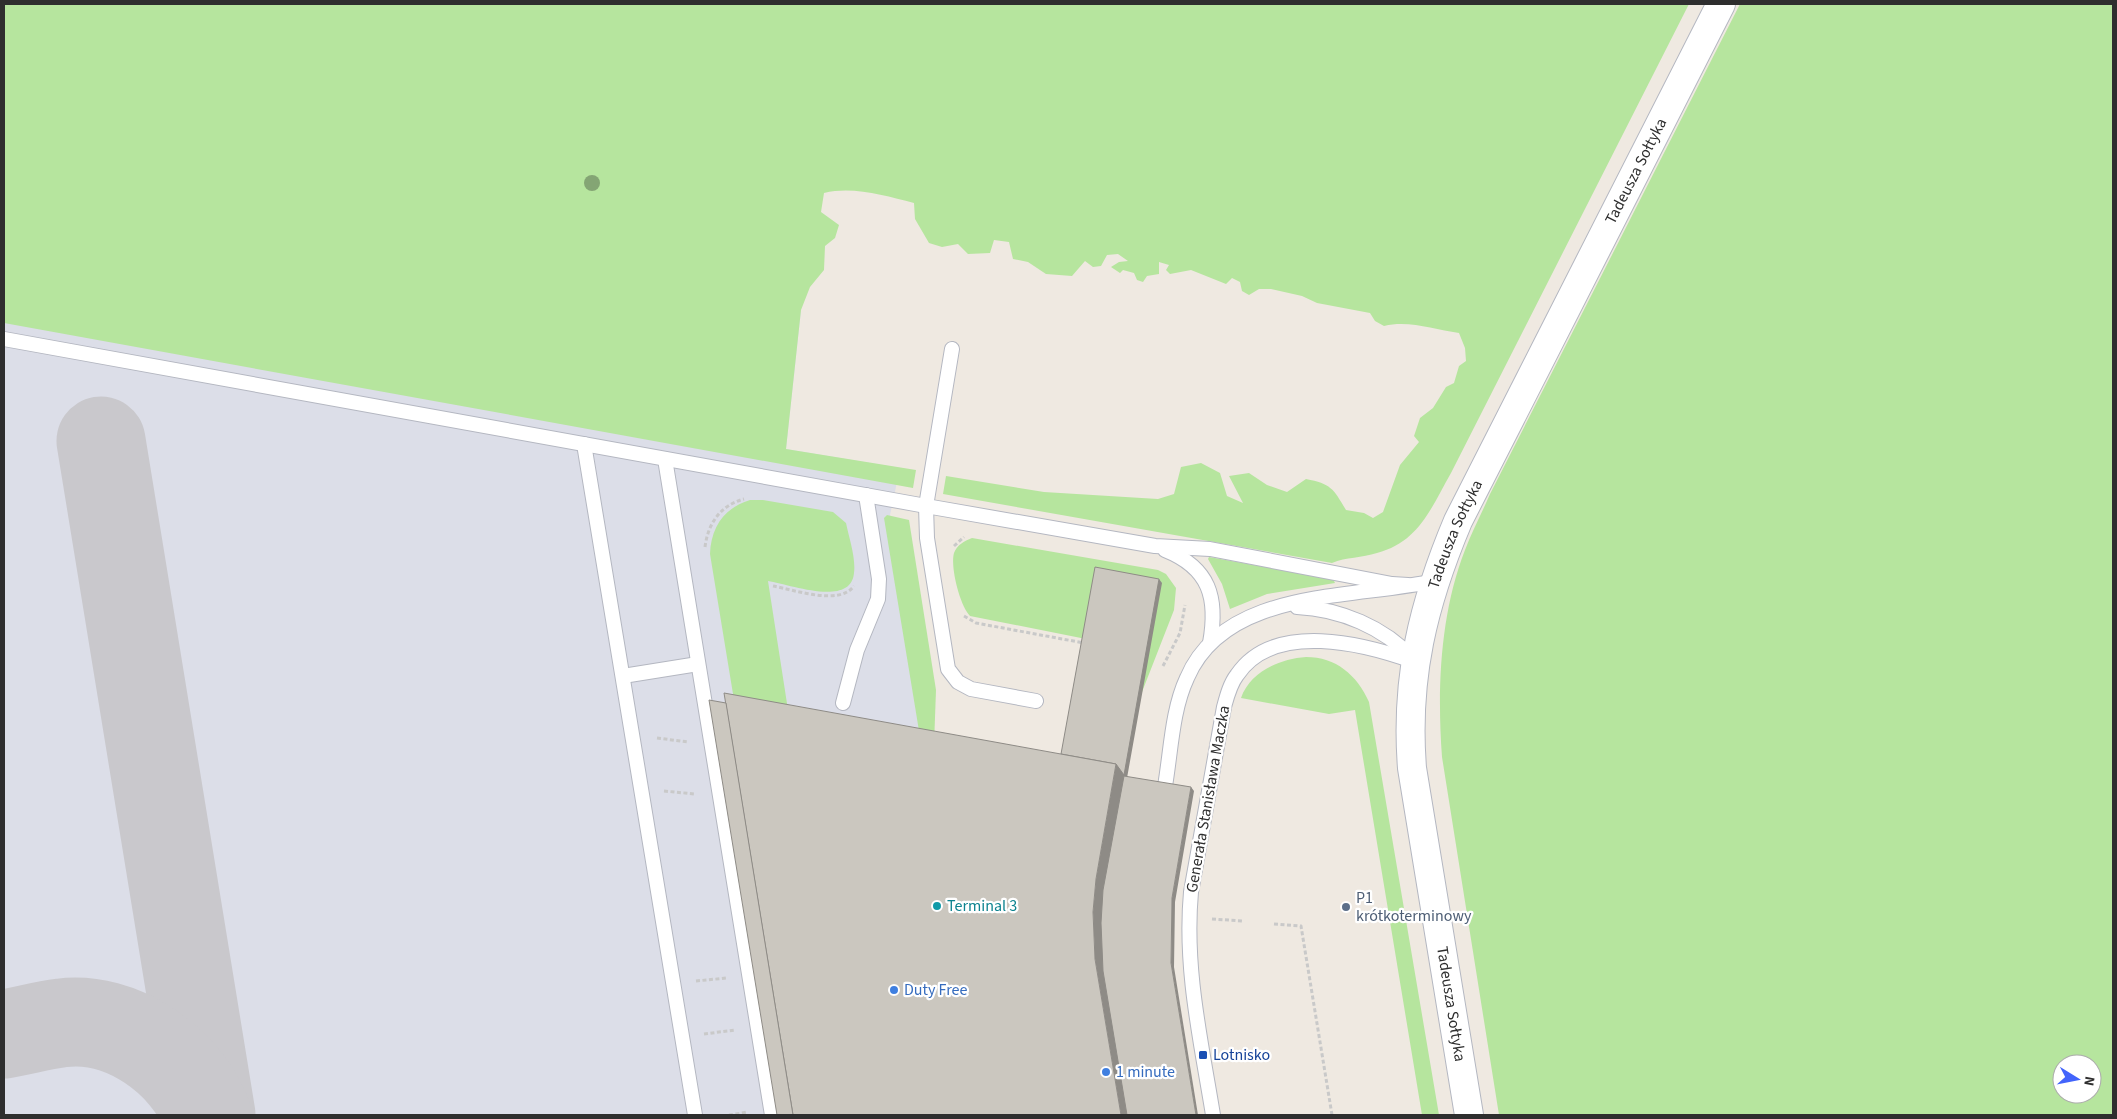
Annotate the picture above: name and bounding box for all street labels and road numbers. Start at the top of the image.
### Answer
street label: Tadeusza Sołtyka [1600,114,1672,228]
street label: Tadeusza Sołtyka [1423,476,1488,592]
street label: Generała Stanisława Maczka [1181,704,1235,894]
street label: Tadeusza Sołtyka [1431,945,1471,1063]

